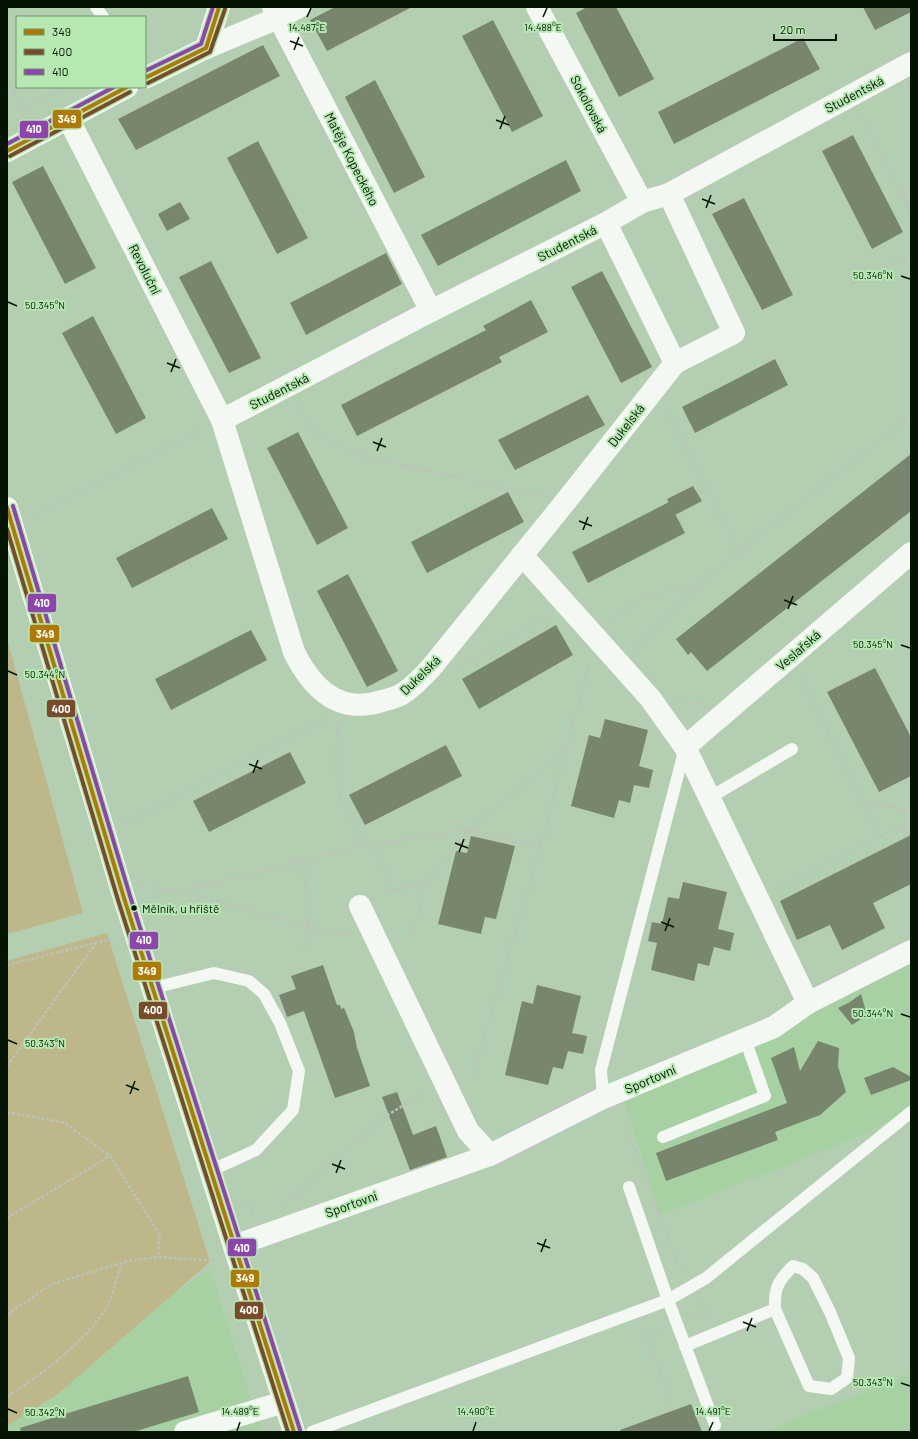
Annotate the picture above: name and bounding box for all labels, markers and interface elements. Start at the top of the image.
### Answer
legend [16,16,146,88]
scale bar [774,16,836,42]
text: 14.487°E [288,21,326,33]
text: 14.488°E [524,21,562,33]
text: 20 m [780,22,806,36]
text: 349 [52,24,71,38]
text: 400 [52,44,72,58]
text: 410 [52,64,69,78]
street label: Sokolovská [567,72,611,136]
street label: Studentská [822,72,886,116]
line badge: 349 [52,109,82,129]
street label: Matěje Kopeckého [322,110,382,208]
text: 349 [58,112,76,125]
line badge: 410 [19,120,49,139]
text: 410 [26,122,42,135]
street label: Studentská [535,221,599,265]
street label: Revoluční [126,241,165,297]
text: 50.346°N [853,269,893,281]
text: 50.345°N [25,299,65,311]
street label: Studentská [247,369,311,413]
street label: Dukelská [604,400,648,450]
line badge: 410 [27,593,57,613]
text: 410 [34,596,50,609]
line badge: 349 [29,624,60,643]
street label: Veslařská [772,626,824,674]
text: 349 [36,627,54,640]
text: 50.345°N [853,638,893,650]
street label: Dukelská [396,652,444,698]
text: 50.344°N [25,668,65,680]
line badge: 400 [46,699,76,718]
text: 400 [51,702,71,715]
place label: Mělník, u hřiště [142,901,219,915]
marker: Mělník, u hřiště [129,903,139,913]
line badge: 410 [129,931,159,950]
text: 410 [136,933,152,946]
line badge: 349 [132,961,162,981]
text: 349 [138,964,156,977]
line badge: 400 [138,1001,168,1020]
text: 400 [143,1003,163,1016]
text: 50.344°N [853,1007,893,1019]
text: 50.343°N [25,1037,65,1049]
street label: Sportovní [622,1061,678,1097]
street label: Sportovní [323,1187,379,1221]
line badge: 410 [227,1238,257,1257]
text: 410 [234,1241,250,1254]
line badge: 349 [230,1269,260,1288]
text: 349 [236,1271,254,1284]
line badge: 400 [234,1301,264,1320]
text: 400 [239,1303,259,1316]
text: 50.343°N [853,1376,893,1388]
text: 14.489°E [221,1405,259,1417]
text: 14.490°E [457,1405,495,1417]
text: 14.491°E [695,1405,731,1417]
text: 50.342°N [25,1406,65,1418]

